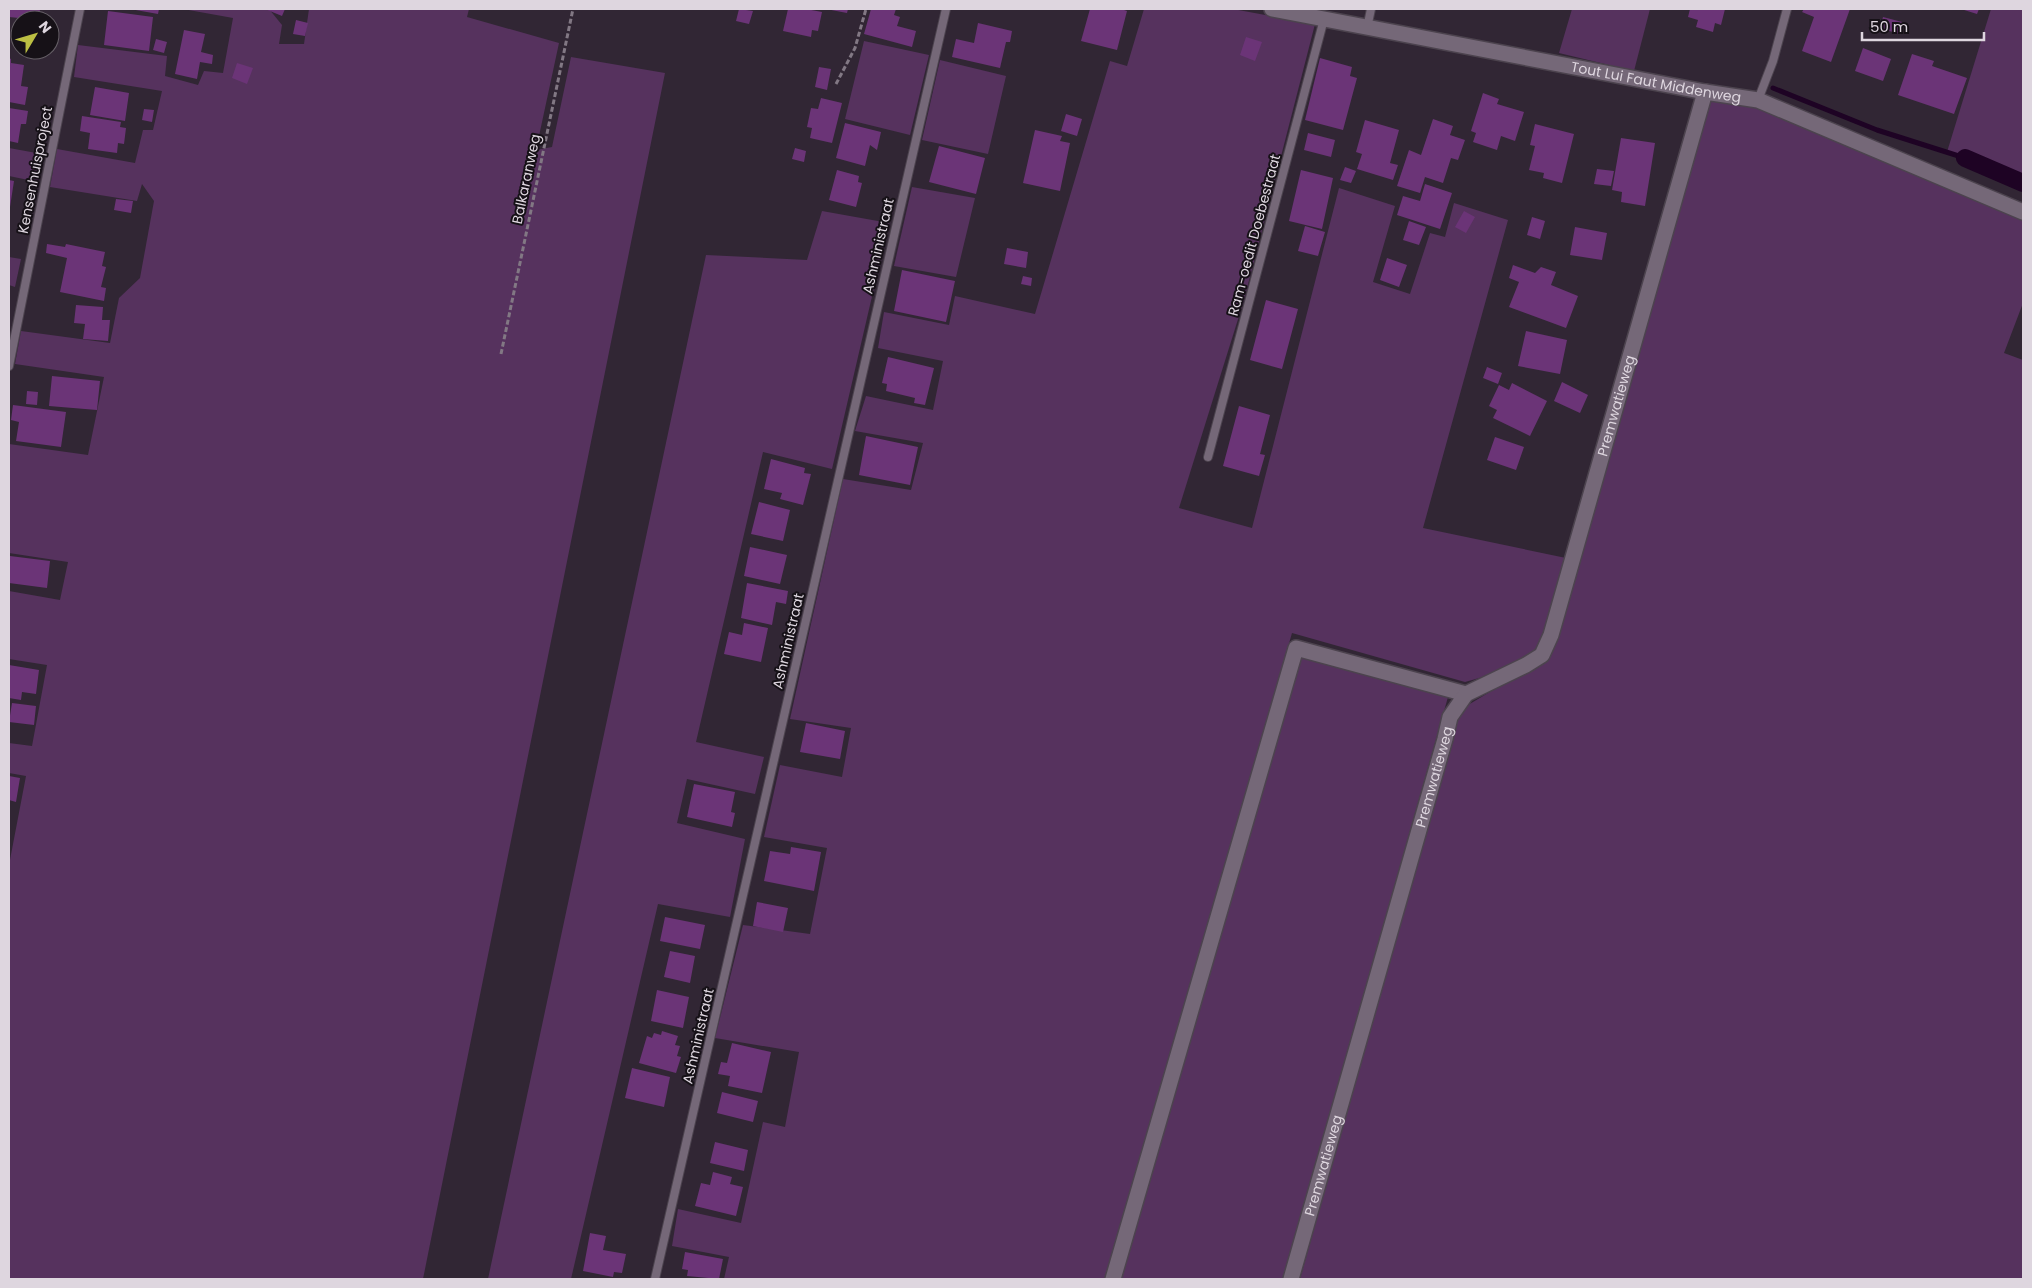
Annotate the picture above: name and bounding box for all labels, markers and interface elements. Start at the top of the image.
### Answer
north arrow [10,10,60,60]
scale bar [1862,10,1984,42]
text: 50 m [1870,16,1908,37]
text: N [34,17,56,37]
street label: Tout Lui Faut Middenweg [1569,57,1743,107]
street label: Kensenhuisproject [13,105,57,235]
street label: Balkaranweg [507,132,545,226]
street label: Ram-oedit Doebestraat [1223,152,1285,318]
street label: Ashministraat [857,196,899,296]
street label: Premwatieweg [1592,353,1640,458]
street label: Ashministraat [767,591,809,691]
street label: Premwatieweg [1410,724,1458,830]
street label: Ashministraat [677,986,719,1086]
street label: Premwatieweg [1299,1113,1347,1218]

